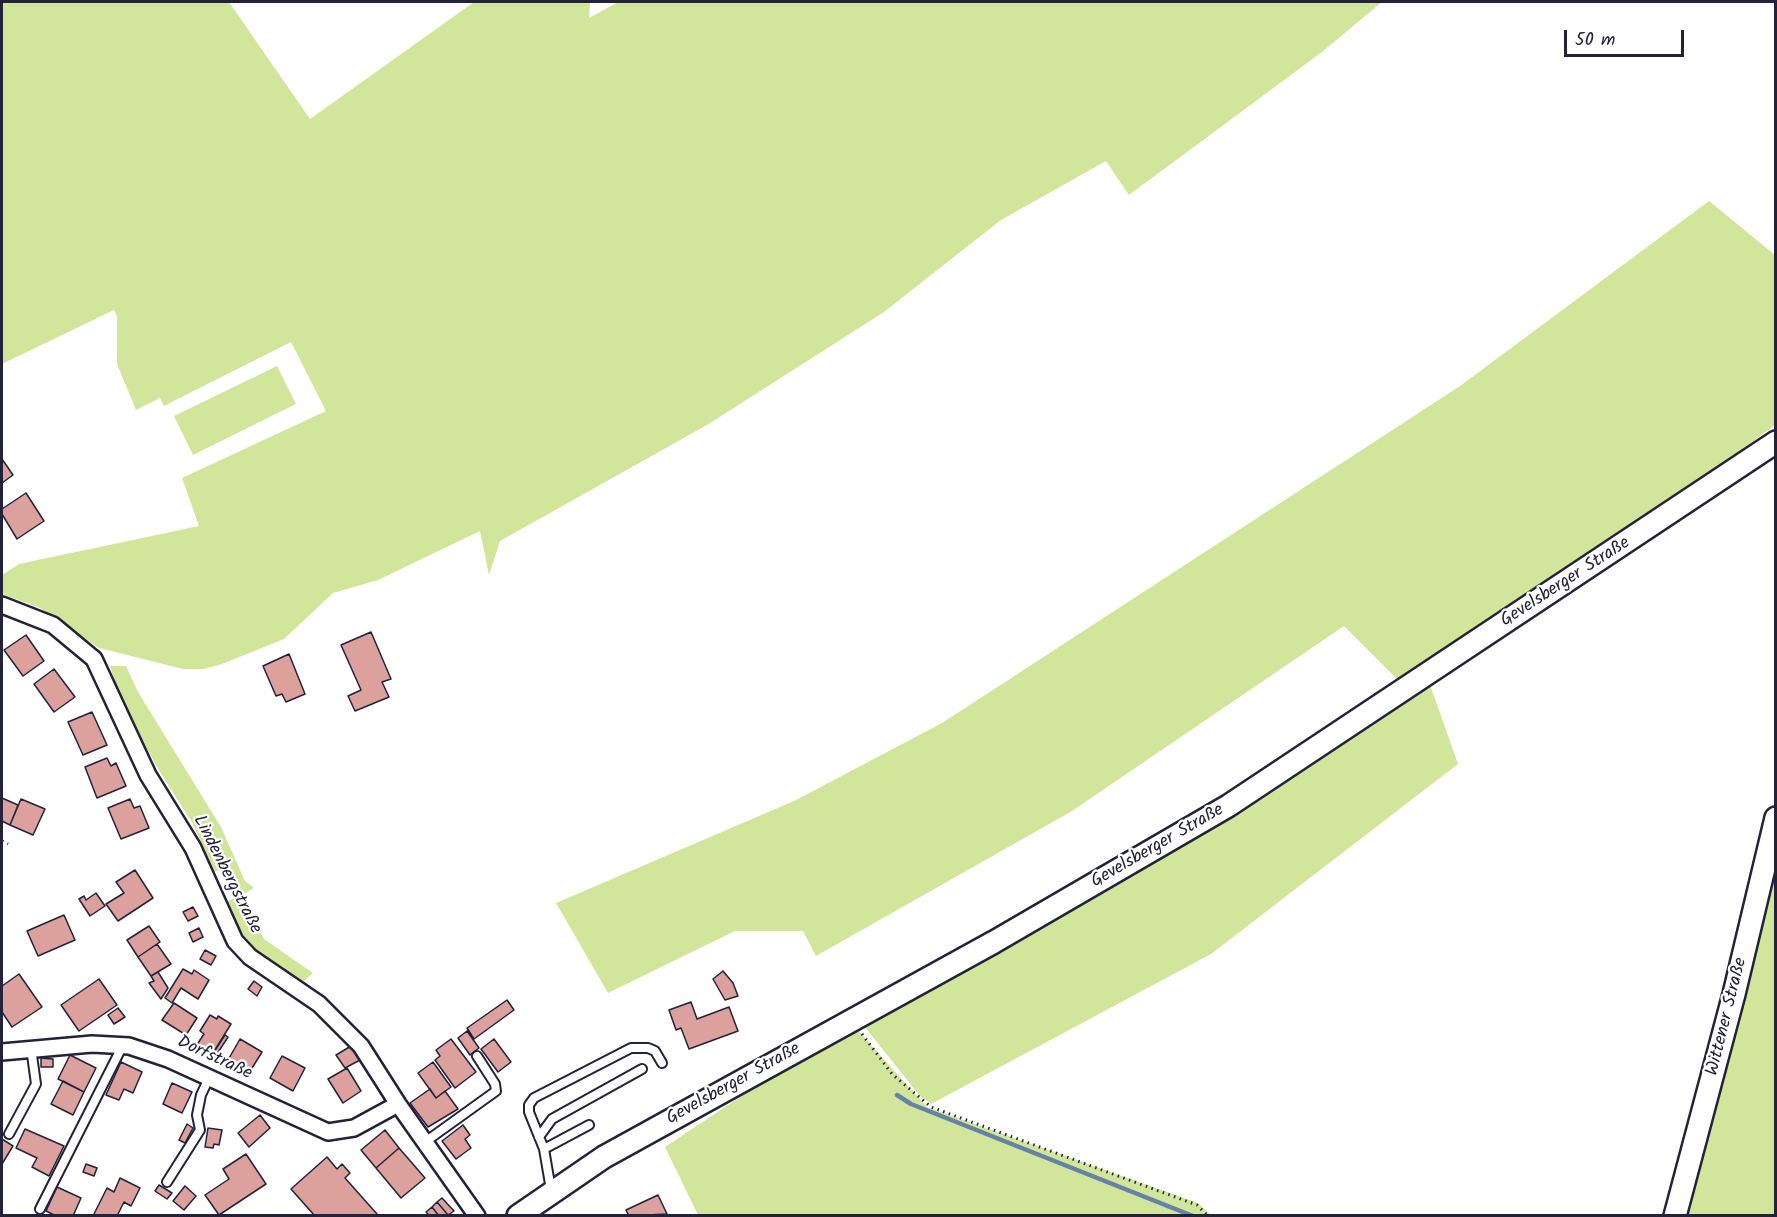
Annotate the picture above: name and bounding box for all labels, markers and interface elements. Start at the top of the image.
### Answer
scale bar [1567,18,1687,56]
text: 50 m [1575,26,1615,55]
street label: Gevelsberger Straße [1497,533,1635,633]
street label: Gevelsberger Straße [1088,800,1228,894]
street label: Lindenbergstraße [187,812,265,938]
street label: Wittener Straße [1703,956,1753,1078]
street label: Dorfstraße [173,1032,255,1086]
street label: Gevelsberger Straße [663,1039,805,1131]

